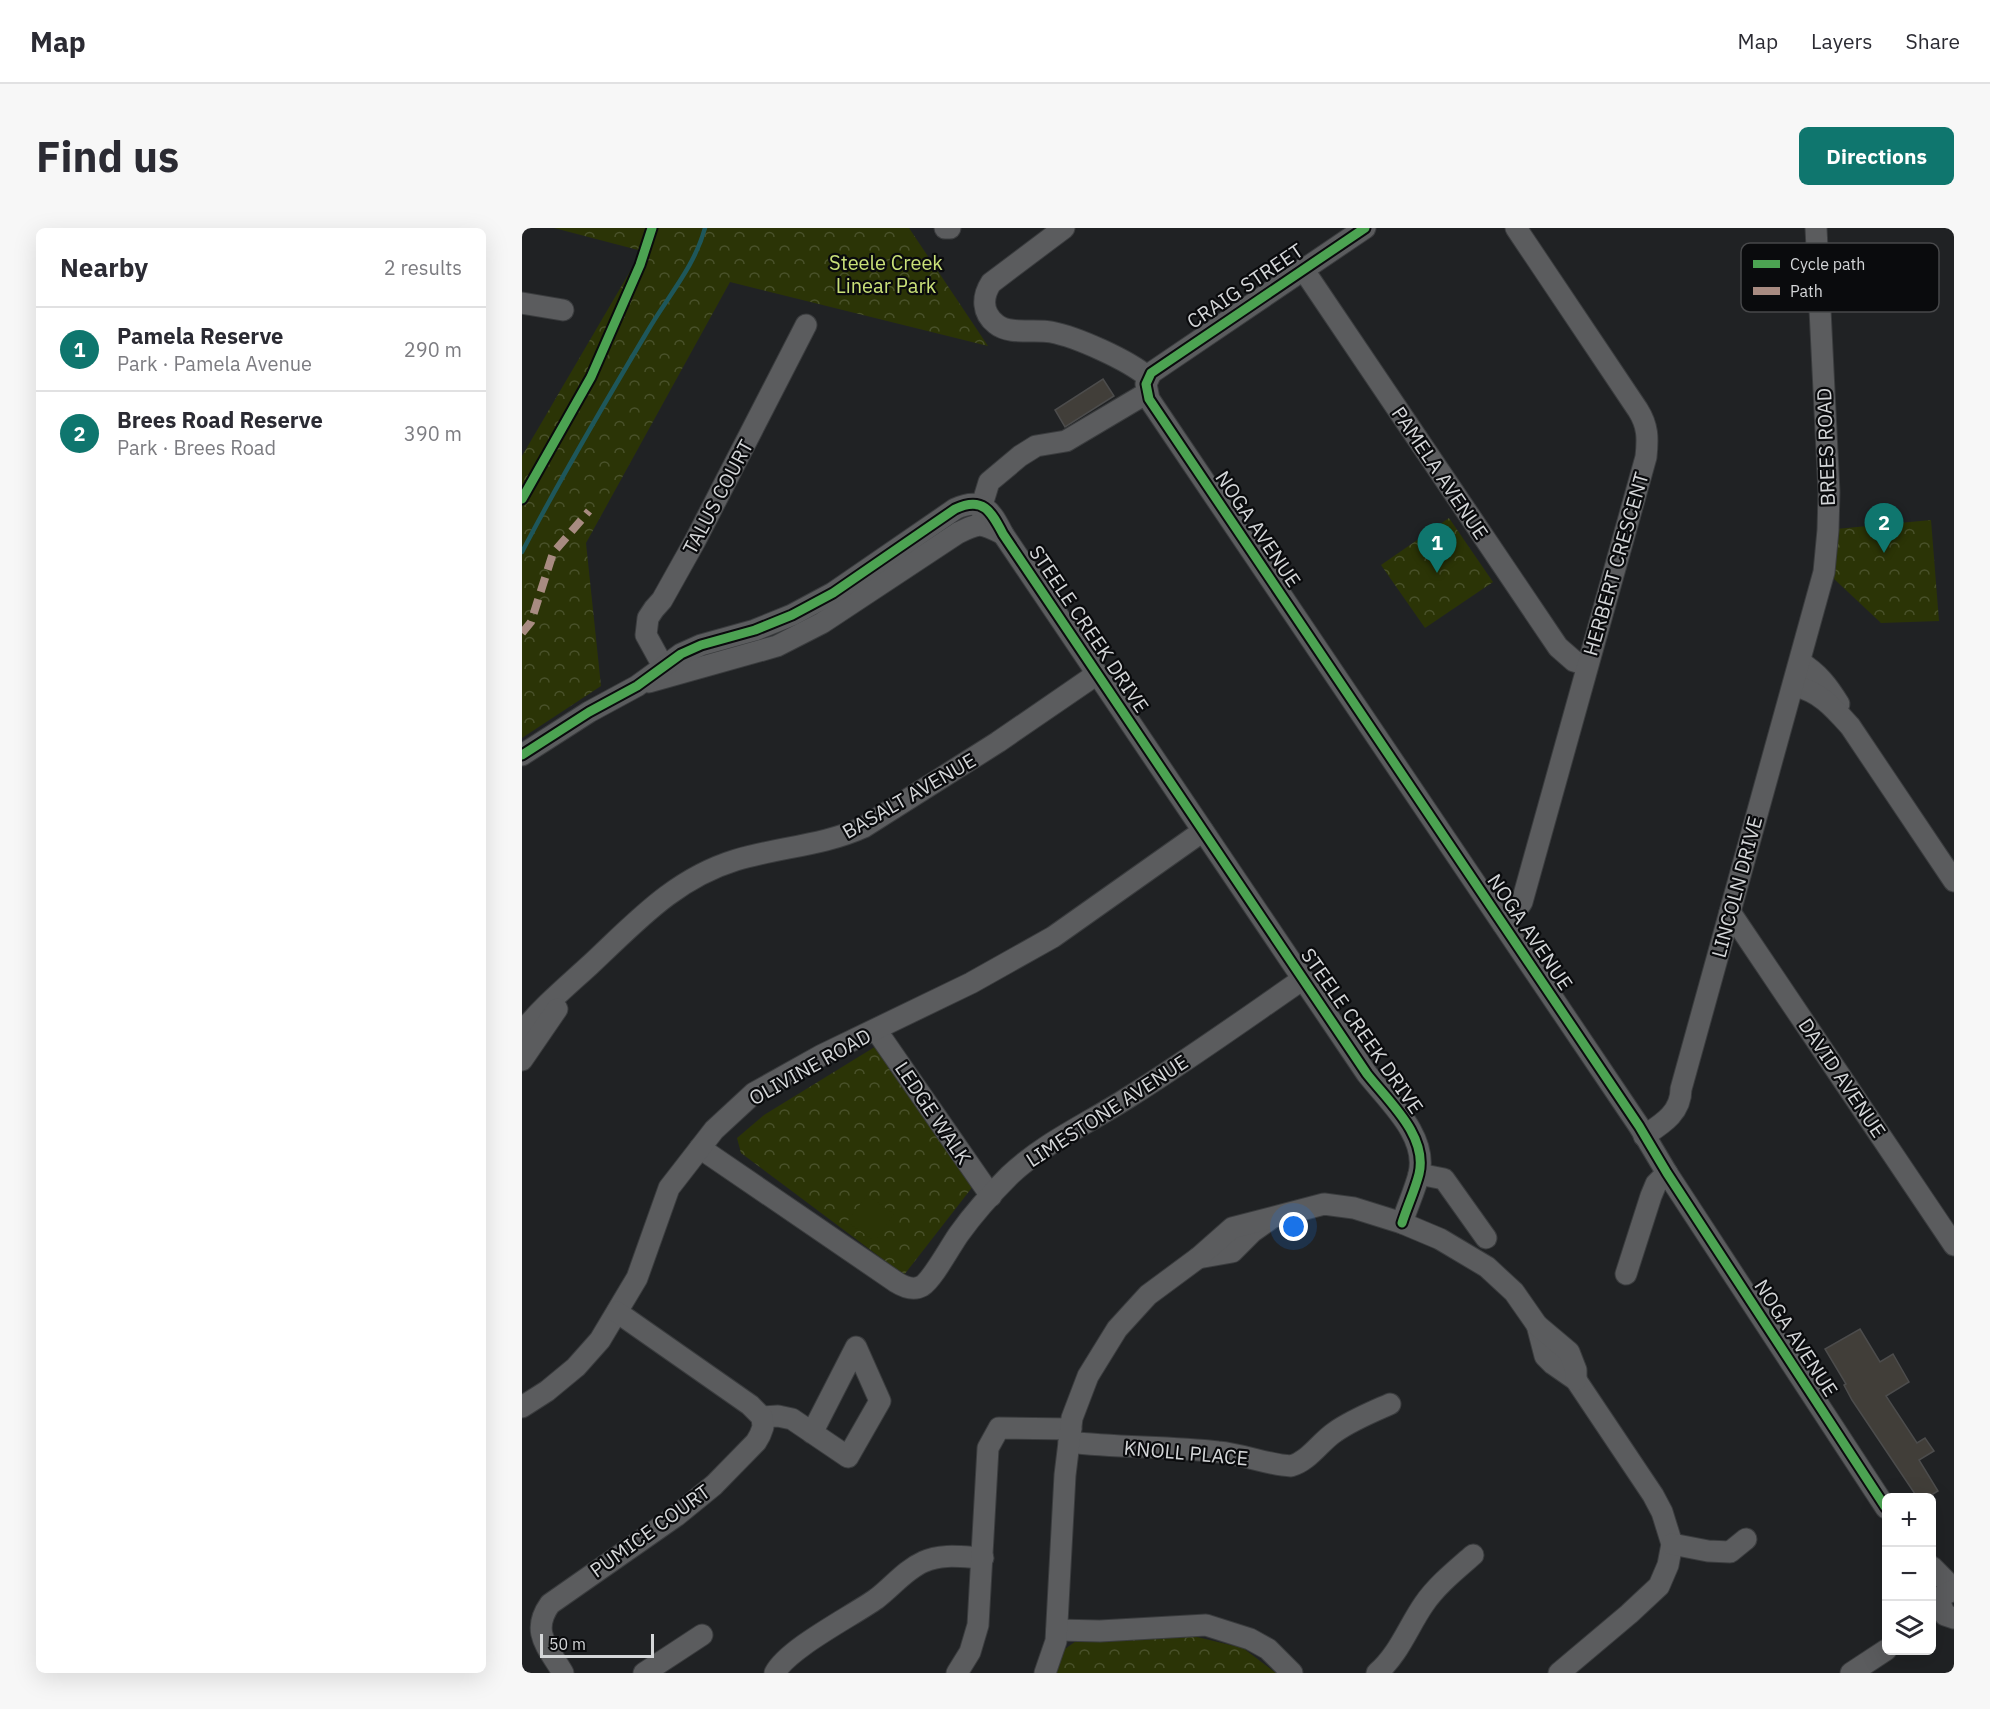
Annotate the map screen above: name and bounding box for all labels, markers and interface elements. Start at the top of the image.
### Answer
text: Map [30,23,86,60]
text: Map [1738,27,1778,55]
text: Layers [1811,27,1873,55]
text: Share [1906,27,1960,55]
button: Directions [1799,127,1954,185]
text: Find us [36,129,179,184]
street label: CRAIG STREET [1181,237,1308,335]
legend [1741,243,1939,312]
park label: Steele Creek Linear Park [829,249,943,299]
text: Nearby [60,250,148,284]
text: 2 results [384,254,462,281]
text: Cycle path [1790,254,1865,274]
text: Path [1790,281,1823,301]
text: Pamela Reserve [117,321,283,350]
text: 1 [74,336,86,363]
text: 290 m [404,336,462,363]
text: Park · Pamela Avenue [117,350,312,377]
street label: BREES ROAD [1810,387,1841,507]
street label: PAMELA AVENUE [1386,401,1495,545]
text: Brees Road Reserve [117,405,323,434]
text: 2 [74,420,86,447]
text: 390 m [404,420,462,447]
text: Park · Brees Road [117,434,276,461]
street label: TALUS COURT [676,435,759,559]
street label: NOGA AVENUE [1209,465,1307,592]
street label: HERBERT CRESCENT [1576,469,1655,659]
pin: 2 [1864,504,1904,553]
pin: 1 [1418,524,1456,573]
street label: STEELE CREEK DRIVE [1023,540,1156,718]
street label: BASALT AVENUE [837,746,980,845]
street label: LINCOLN DRIVE [1705,813,1768,961]
street label: NOGA AVENUE [1481,868,1579,995]
street label: STEELE CREEK DRIVE [1295,942,1430,1119]
street label: DAVID AVENUE [1792,1013,1892,1143]
street label: OLIVINE ROAD [744,1022,876,1111]
street label: LIMESTONE AVENUE [1020,1048,1193,1173]
street label: LEDGE WALK [889,1056,978,1170]
your location [1279,1212,1308,1241]
street label: NOGA AVENUE [1748,1274,1844,1402]
street label: KNOLL PLACE [1123,1434,1249,1471]
street label: PUMICE COURT [584,1478,715,1583]
map controls [1882,1493,1936,1655]
button: + [1882,1493,1936,1547]
button: − [1882,1547,1936,1601]
button: layers [1882,1601,1936,1655]
scale bar [540,1631,654,1658]
text: 50 m [549,1634,586,1654]

